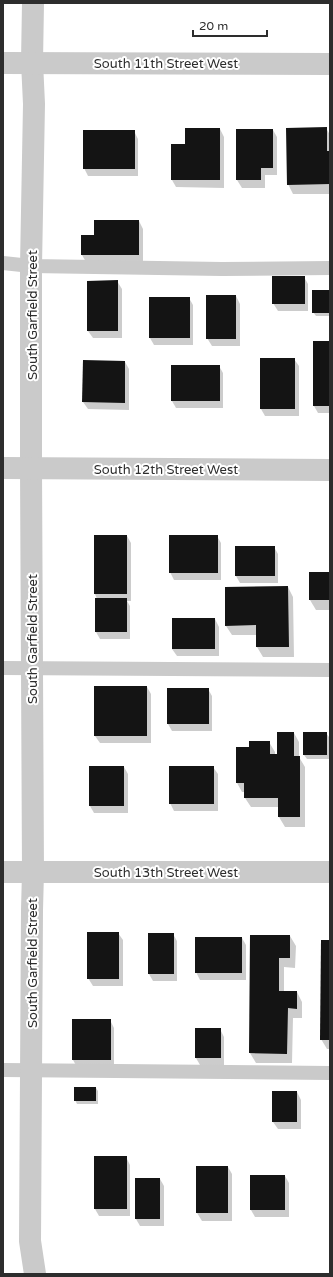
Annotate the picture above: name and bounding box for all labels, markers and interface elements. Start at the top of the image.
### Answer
scale bar [193,12,267,38]
text: 20 m [199,19,228,33]
street label: South 11th Street West [94,56,238,72]
street label: South Garfield Street [25,250,41,380]
street label: South 12th Street West [94,462,238,478]
street label: South Garfield Street [25,574,41,704]
street label: South 13th Street West [94,865,238,881]
street label: South Garfield Street [25,898,41,1028]

